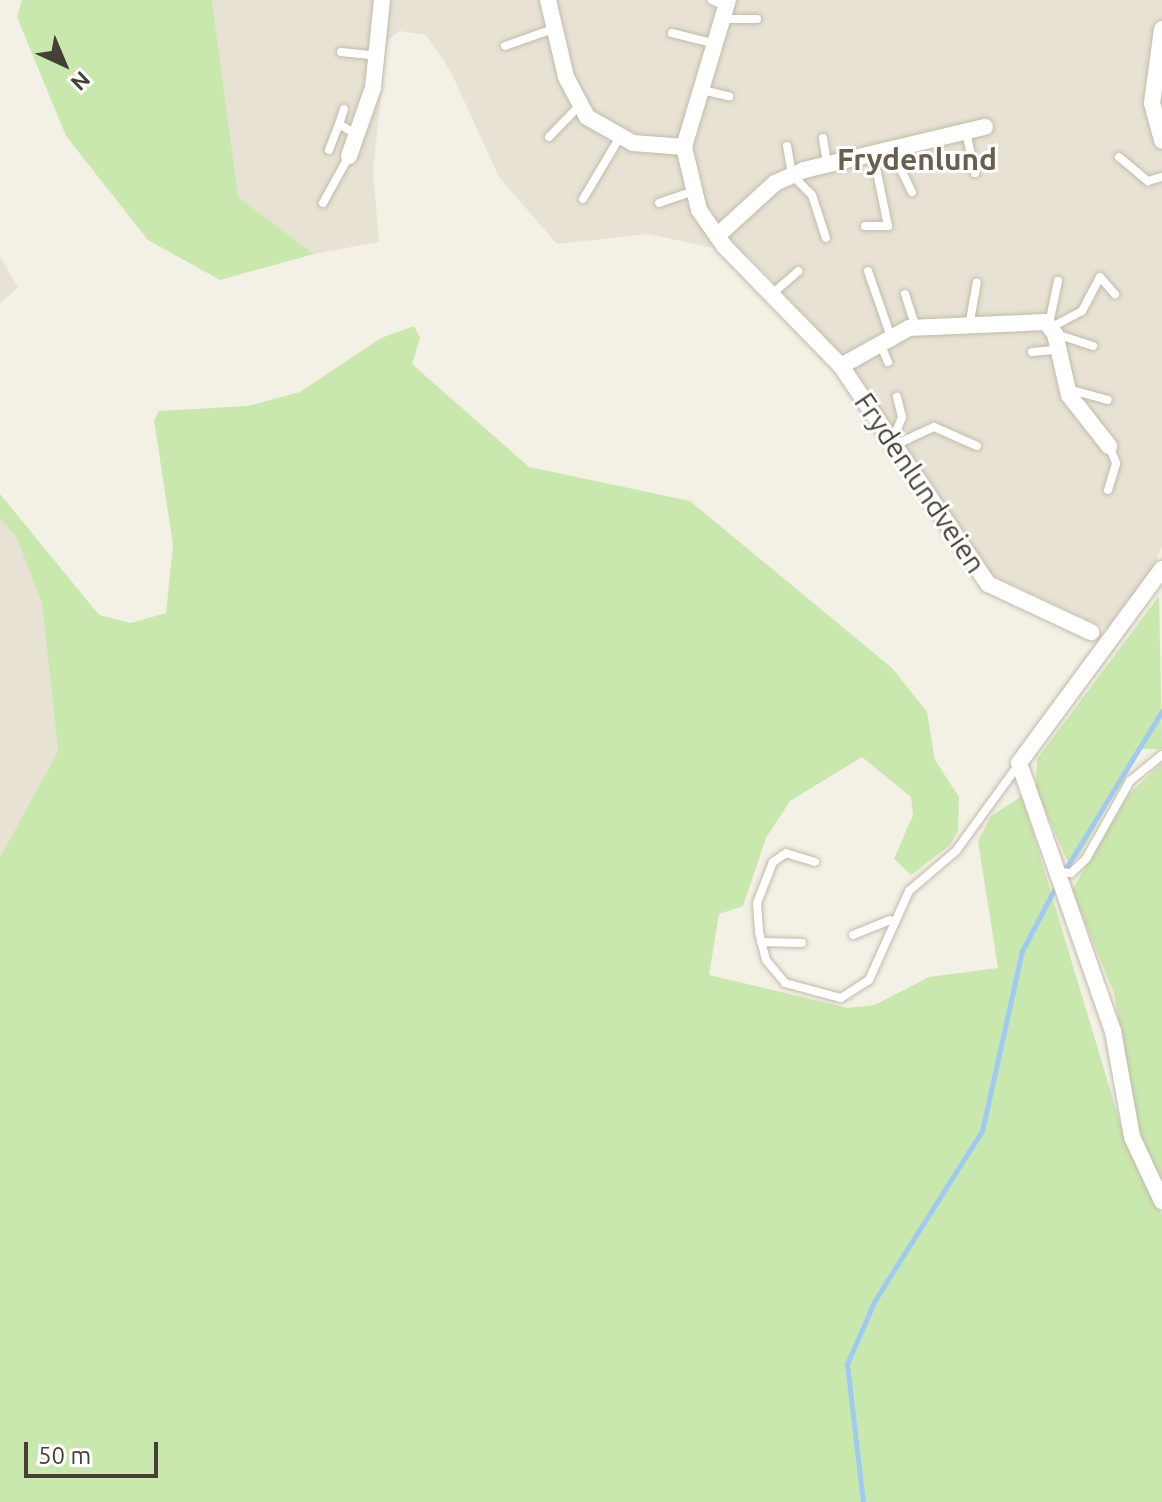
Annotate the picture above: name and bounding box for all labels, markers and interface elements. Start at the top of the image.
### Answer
north arrow [24,24,104,104]
text: N [66,67,96,96]
district label: Frydenlund [837,141,997,177]
street label: Frydenlundveien [847,387,993,579]
scale bar [28,1426,162,1476]
text: 50 m [38,1442,91,1469]

